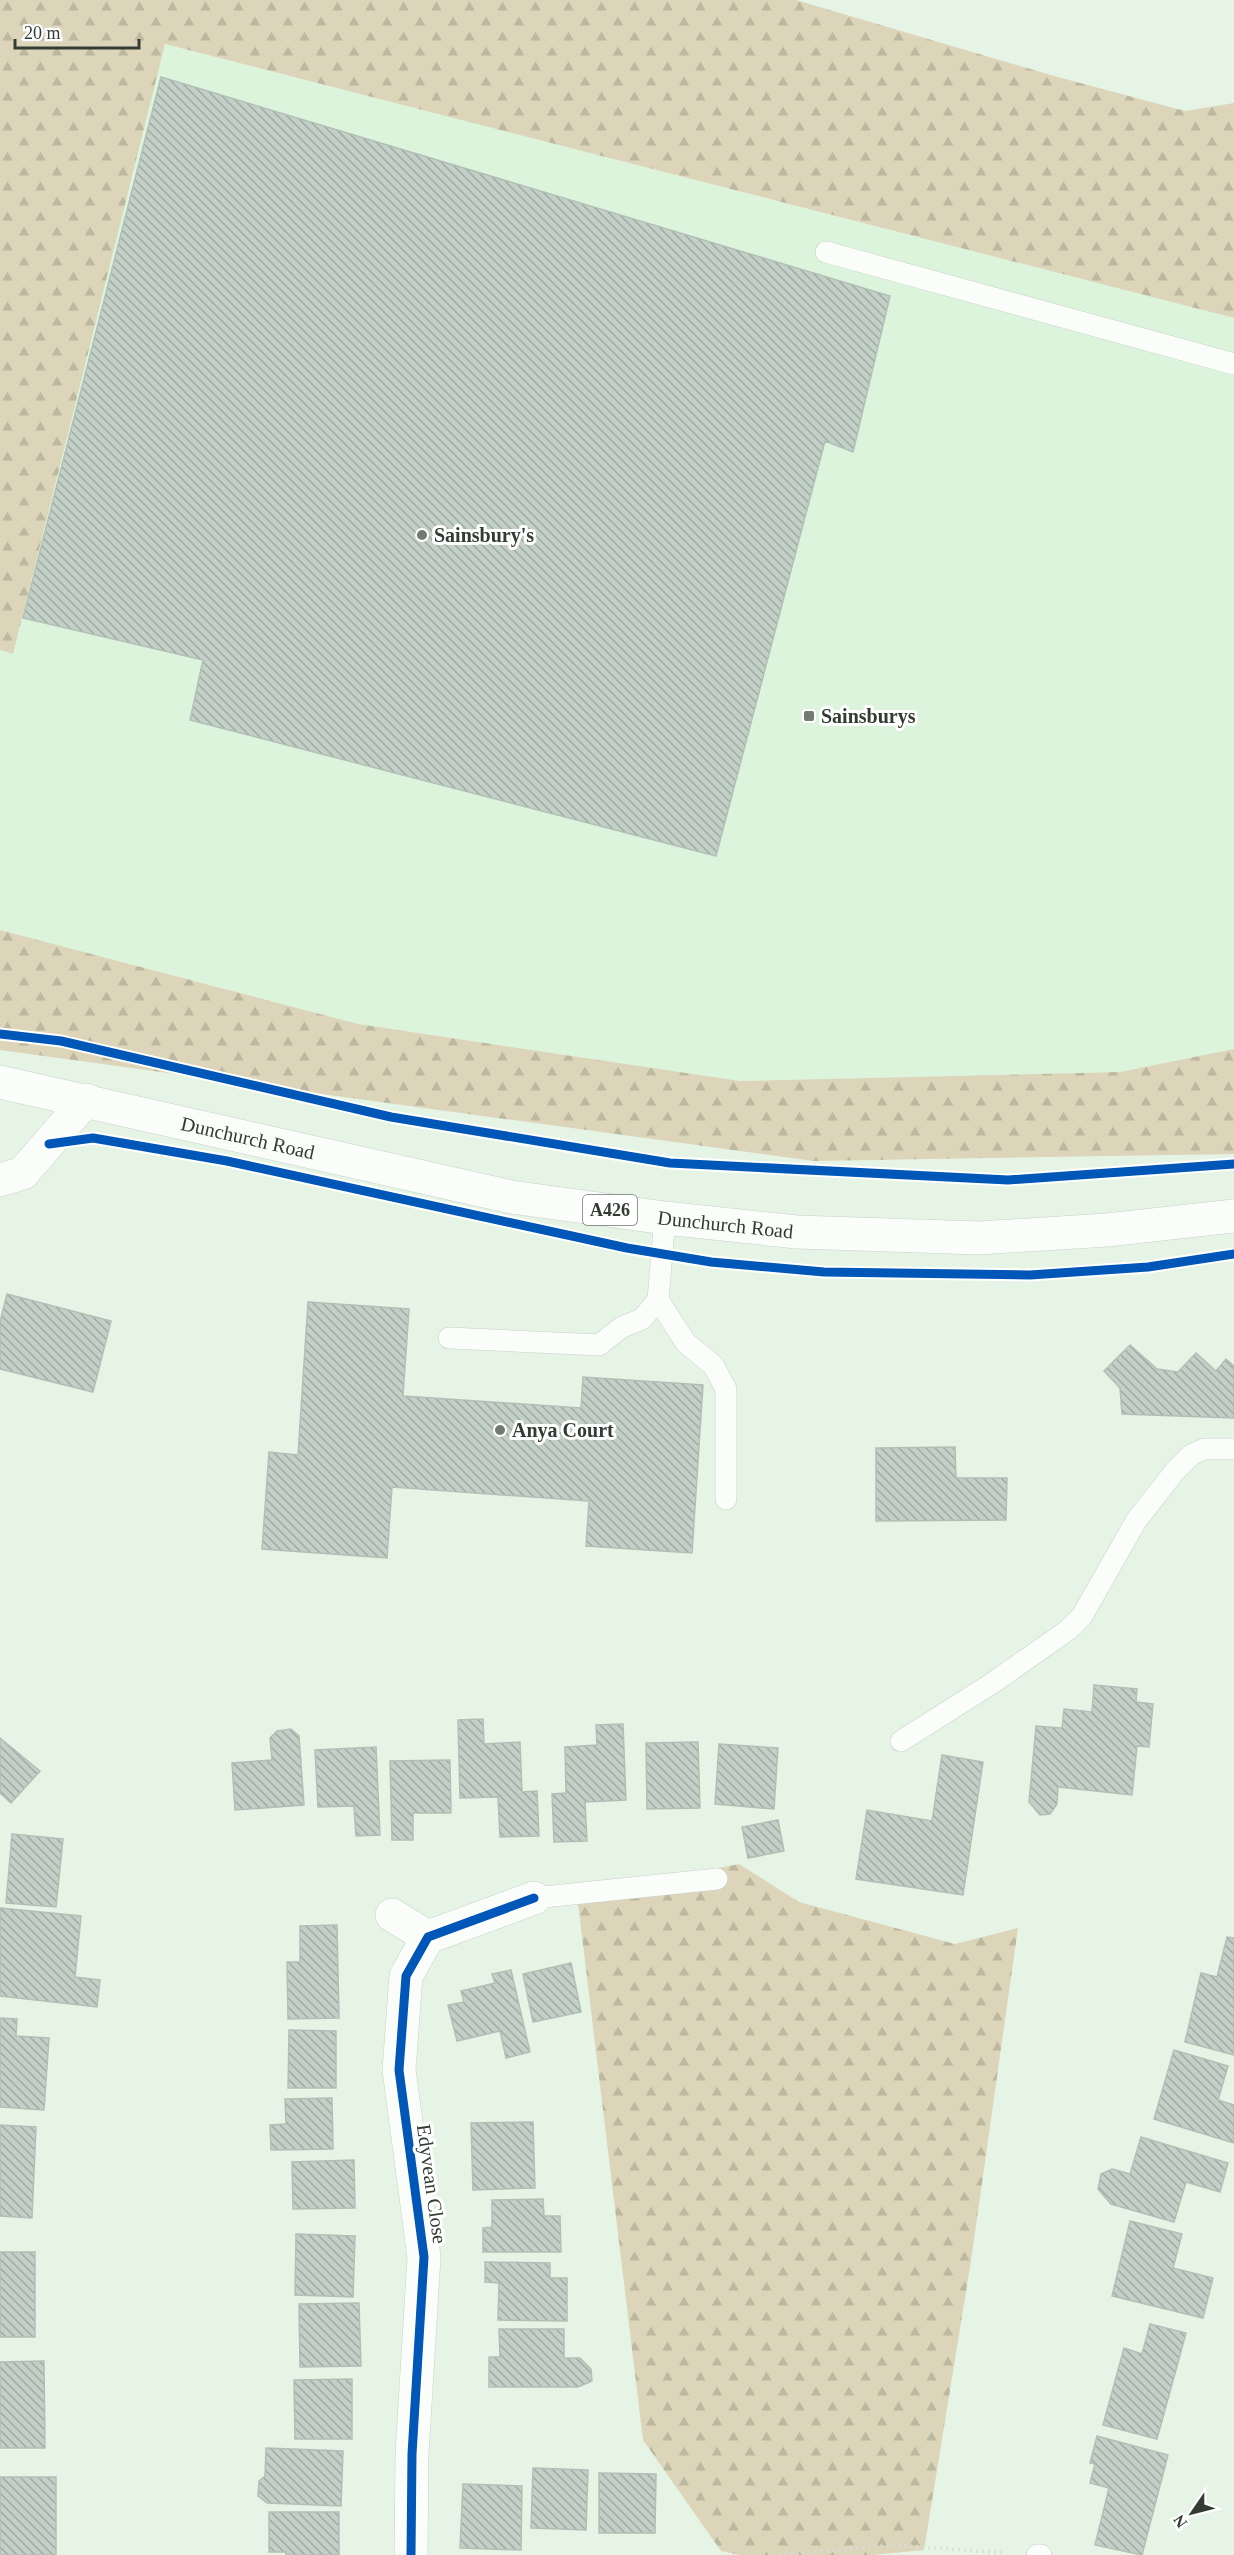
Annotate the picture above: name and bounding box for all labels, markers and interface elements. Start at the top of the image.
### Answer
scale bar [15,12,140,50]
text: 20 m [24,23,61,43]
place label: Sainsbury's [434,524,534,547]
marker: Sainsbury's [415,528,429,542]
place label: Sainsburys [821,705,916,728]
marker: Sainsburys [802,709,816,723]
street label: Dunchurch Road [179,1112,317,1163]
road number: A426 [583,1195,637,1225]
street label: Dunchurch Road [656,1206,794,1243]
place label: Anya Court [512,1419,614,1442]
marker: Anya Court [493,1423,507,1437]
street label: Edyvean Close [412,2123,451,2245]
north arrow [1162,2483,1222,2543]
text: N [1170,2511,1190,2531]

